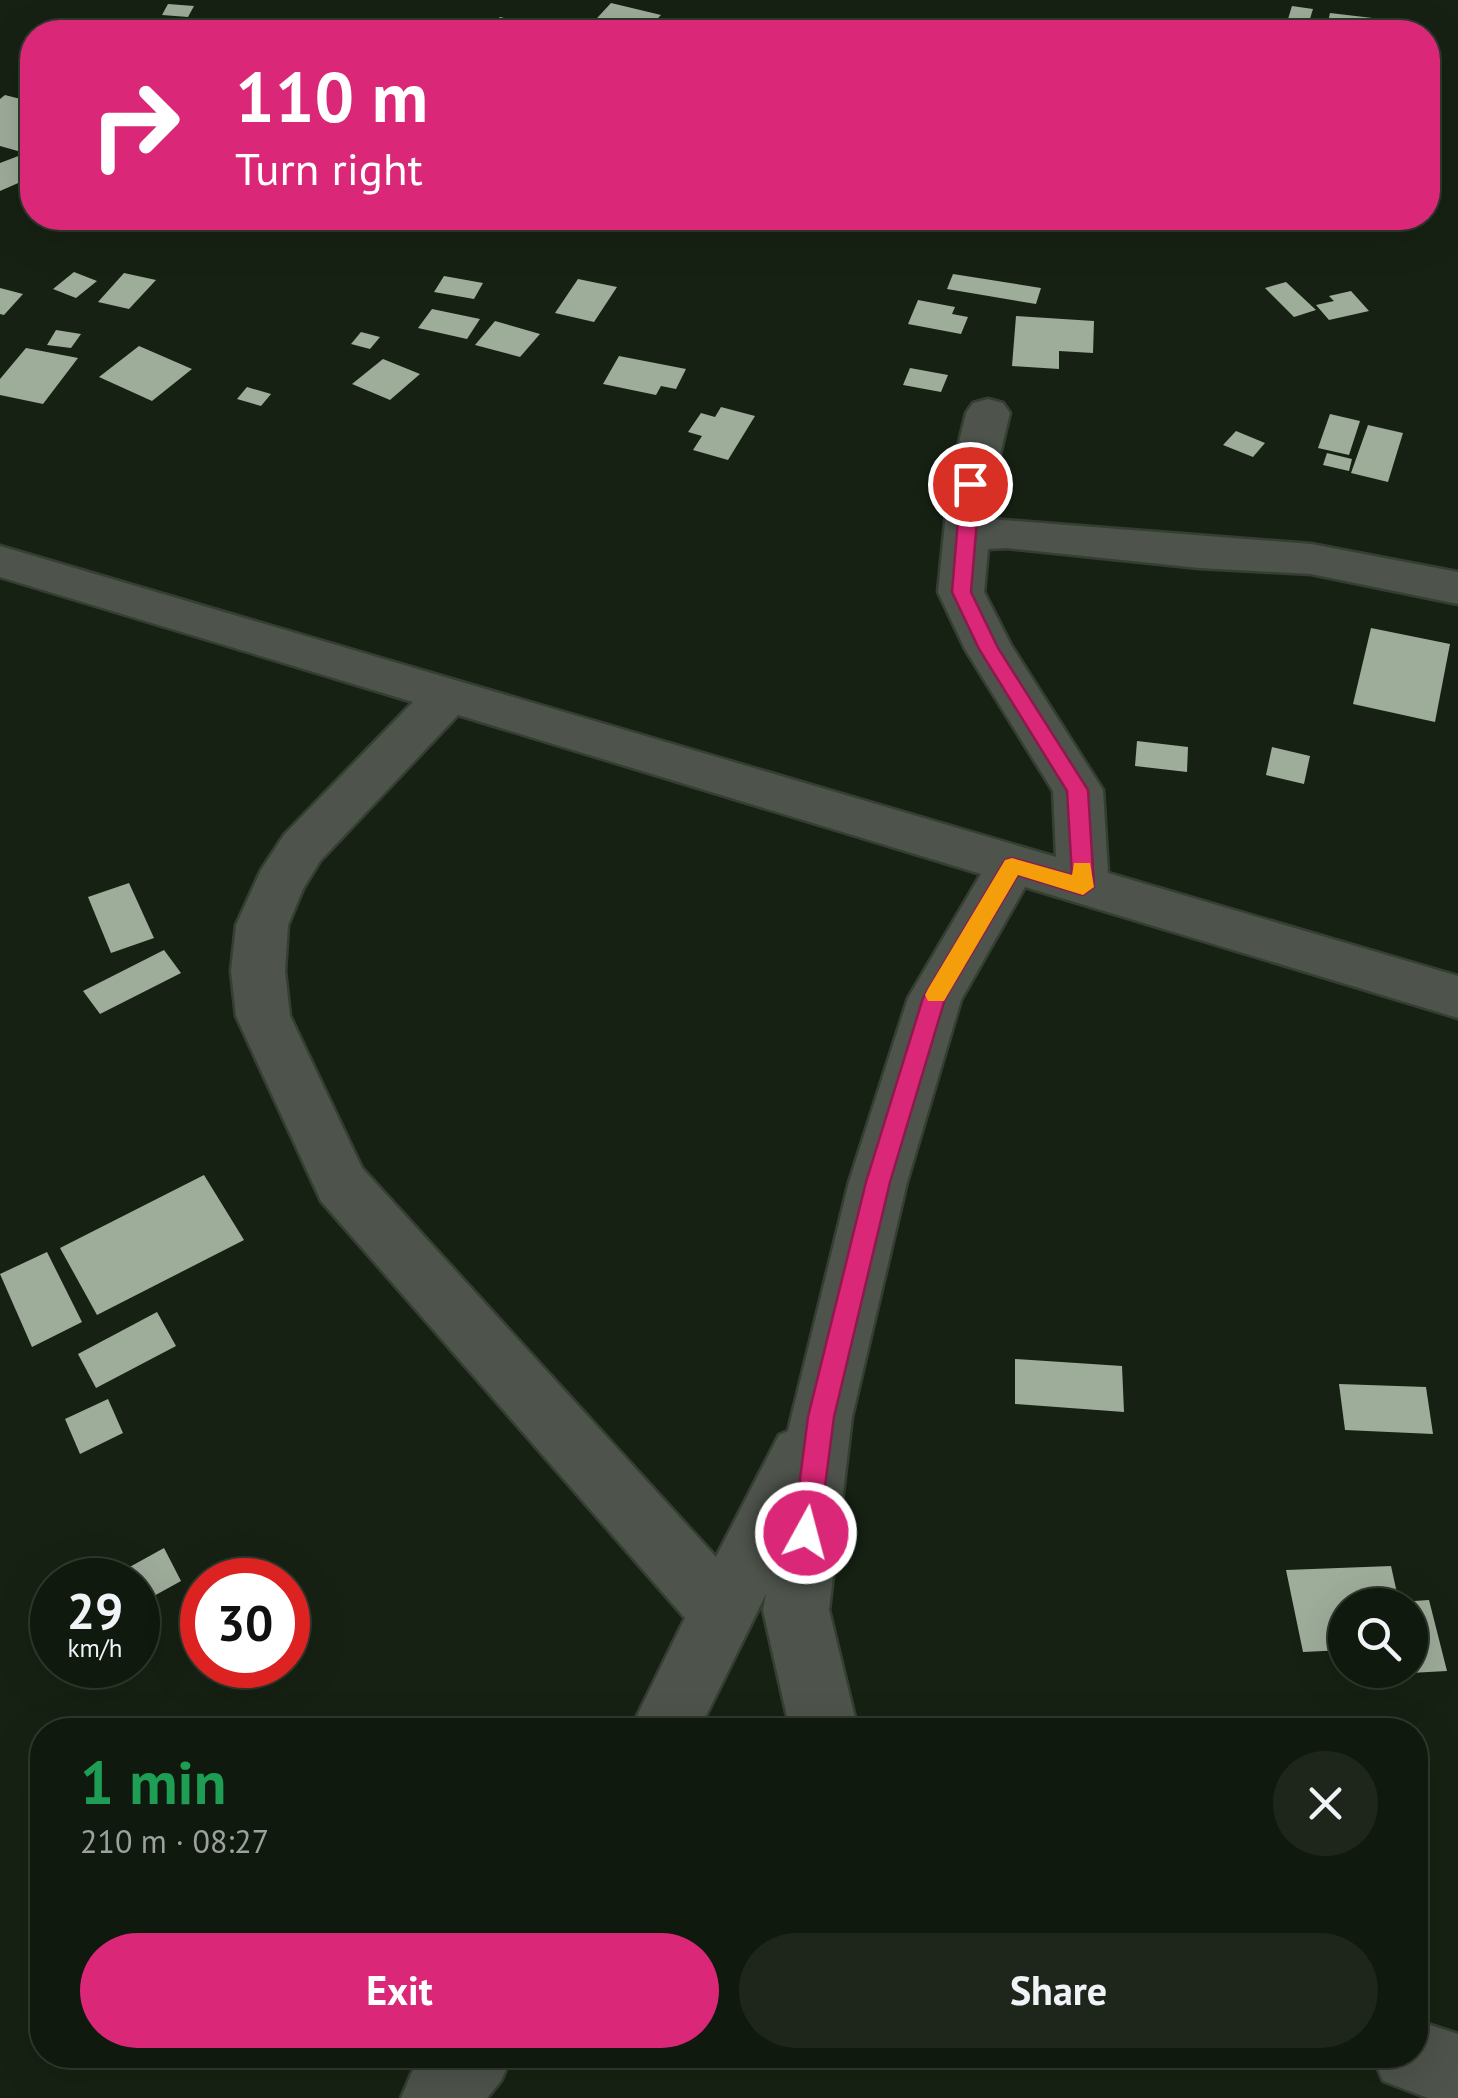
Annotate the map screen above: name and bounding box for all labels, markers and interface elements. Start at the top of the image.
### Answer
text: 110 m [235,51,428,141]
icon: right [70,60,200,190]
text: Turn right [235,139,423,197]
pin [928,442,1013,527]
icon: arrive [943,457,998,512]
position arrow [754,1481,858,1585]
speed limit sign: 30 [180,1558,310,1688]
text: 29 [67,1578,123,1643]
map controls [1328,1588,1428,1688]
button: search [1328,1588,1428,1688]
text: km/h [68,1632,122,1664]
text: 1 min [80,1743,226,1821]
button: close [1273,1751,1378,1856]
text: 210 m · 08:27 [80,1820,269,1862]
button: Exit [80,1933,719,2048]
button: Share [739,1933,1378,2048]

